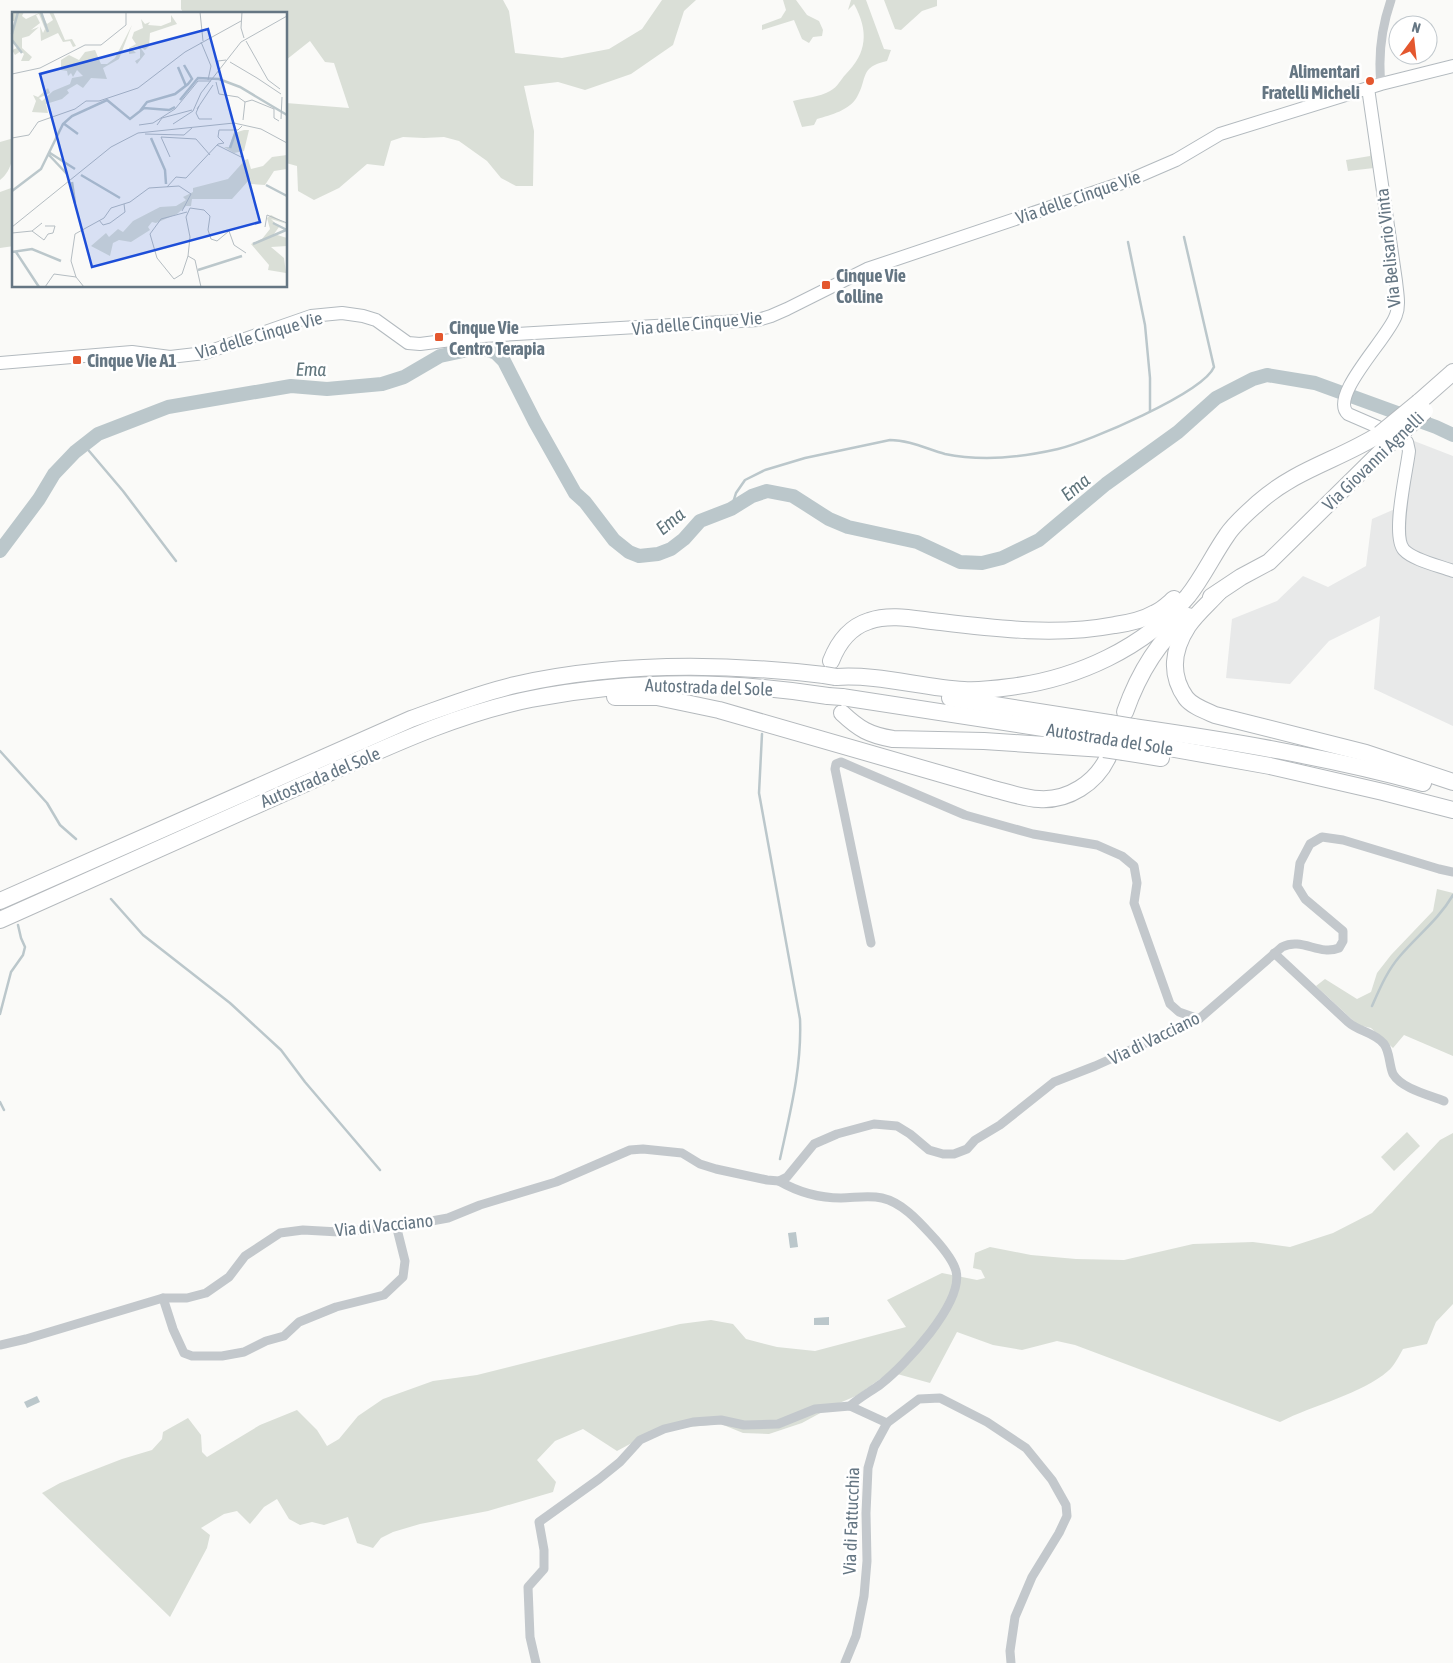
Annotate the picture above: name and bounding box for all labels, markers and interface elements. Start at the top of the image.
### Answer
inset map [12,12,288,288]
north arrow [1388,15,1438,65]
text: N [1410,19,1422,36]
place label: Alimentari Fratelli Micheli [1262,61,1360,103]
marker: Alimentari Fratelli Micheli [1364,75,1376,87]
street label: Via delle Cinque Vie [1013,166,1143,228]
street label: Via Belisario Vinta [1371,187,1405,309]
place label: Cinque Vie Colline [836,265,906,307]
marker: Cinque Vie Colline [820,279,832,291]
street label: Via delle Cinque Vie [193,307,325,363]
street label: Via delle Cinque Vie [631,307,763,339]
place label: Cinque Vie Centro Terapia [449,317,545,359]
marker: Cinque Vie Centro Terapia [433,331,445,343]
place label: Cinque Vie A1 [87,350,177,371]
marker: Cinque Vie A1 [71,354,83,366]
water label: Ema [296,358,327,380]
street label: Via Giovanni Agnelli [1318,407,1428,515]
water label: Ema [1056,469,1094,505]
water label: Ema [651,503,689,539]
street label: Autostrada del Sole [645,674,773,700]
street label: Autostrada del Sole [1045,719,1175,759]
street label: Autostrada del Sole [257,742,383,812]
street label: Via di Vacciano [1105,1007,1203,1069]
street label: Via di Vacciano [334,1209,434,1241]
street label: Via di Fattucchia [839,1467,863,1575]

